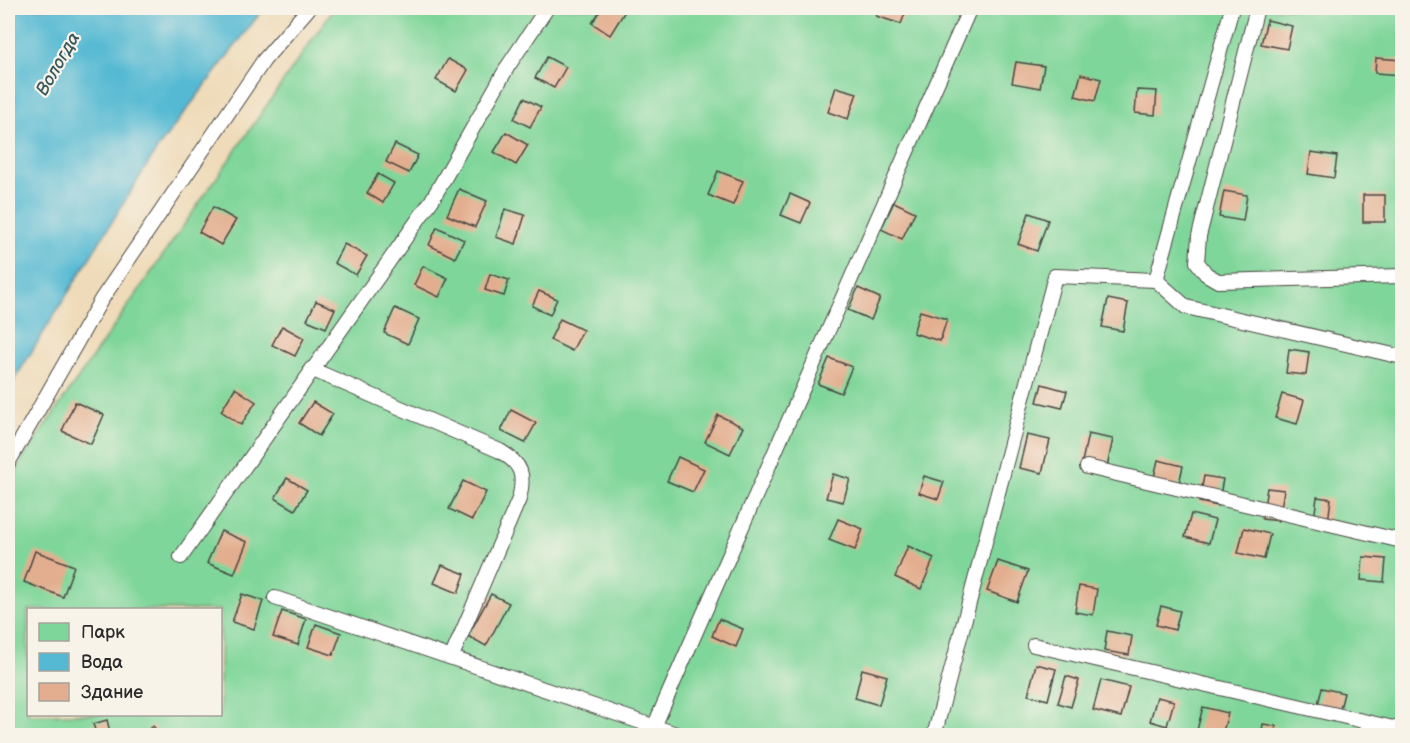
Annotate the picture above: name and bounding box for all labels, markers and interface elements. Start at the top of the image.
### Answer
water label: Вологда [32,29,84,99]
legend [27,608,222,716]
text: Парк [81,622,125,643]
text: Вода [81,652,123,673]
text: Здание [81,682,143,703]

